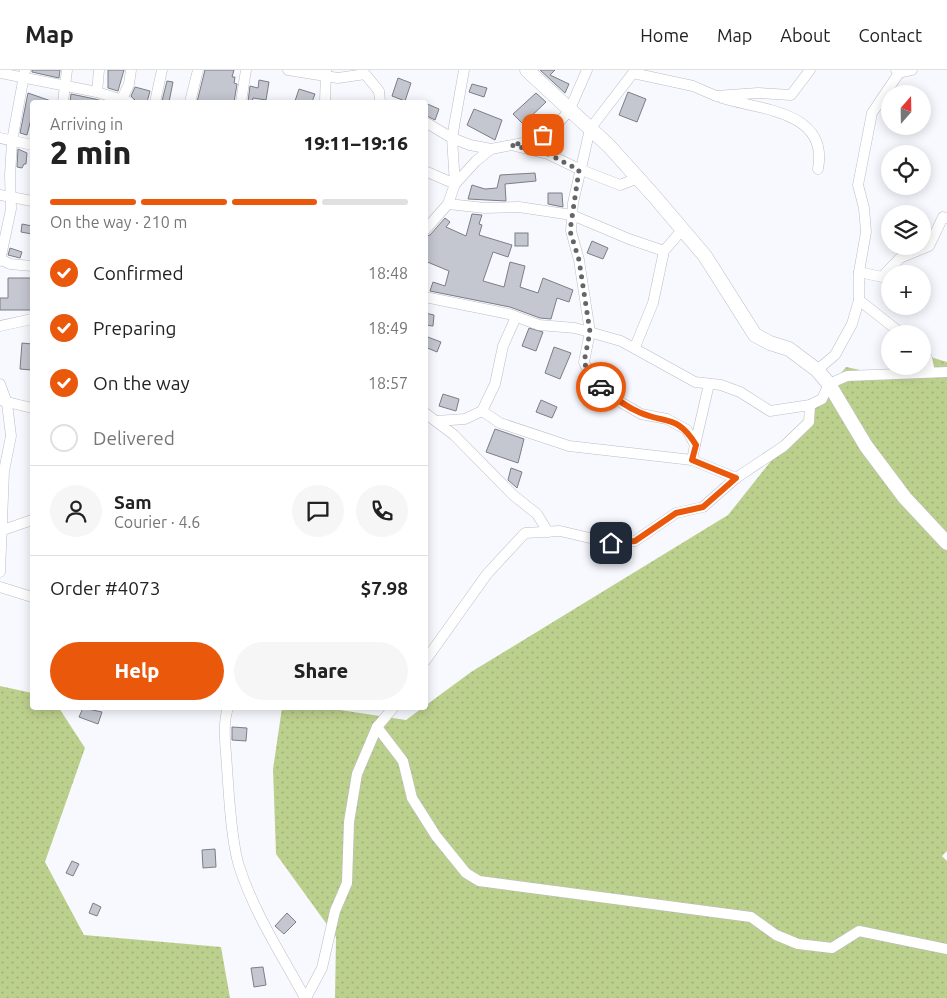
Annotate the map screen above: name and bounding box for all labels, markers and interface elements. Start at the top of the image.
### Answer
text: Map [25,21,74,48]
text: Home [640,25,689,45]
text: Map [717,25,752,45]
text: About [780,25,830,45]
text: Contact [858,25,922,45]
north arrow [881,85,931,135]
map controls [881,85,931,375]
pin [522,114,564,156]
text: Arriving in [50,115,123,133]
icon: bag [529,121,557,149]
text: 19:11–19:16 [303,132,408,154]
text: 2 min [50,134,131,170]
button: locate [881,145,931,195]
button: layers [881,205,931,255]
text: On the way · 210 m [50,213,187,231]
icon: check [50,259,78,287]
text: Confirmed [93,262,184,284]
text: 18:48 [368,264,408,282]
button: + [881,265,931,315]
icon: check [50,314,78,342]
text: Preparing [93,317,177,339]
text: 18:49 [368,319,408,337]
button: − [881,325,931,375]
courier [576,362,626,412]
icon: check [50,369,78,397]
text: On the way [93,372,190,394]
icon: car [587,373,615,401]
text: 18:57 [368,374,408,392]
text: Delivered [93,427,175,449]
button: person [50,485,102,537]
button: chat [292,485,344,537]
button: phone [356,485,408,537]
text: Sam [114,491,152,513]
text: Courier · 4.6 [114,513,200,531]
pin [590,522,632,564]
icon: home [597,529,625,557]
text: Order #4073 [50,577,160,599]
text: $7.98 [360,577,408,599]
button: Help [50,642,224,700]
button: Share [234,642,408,700]

